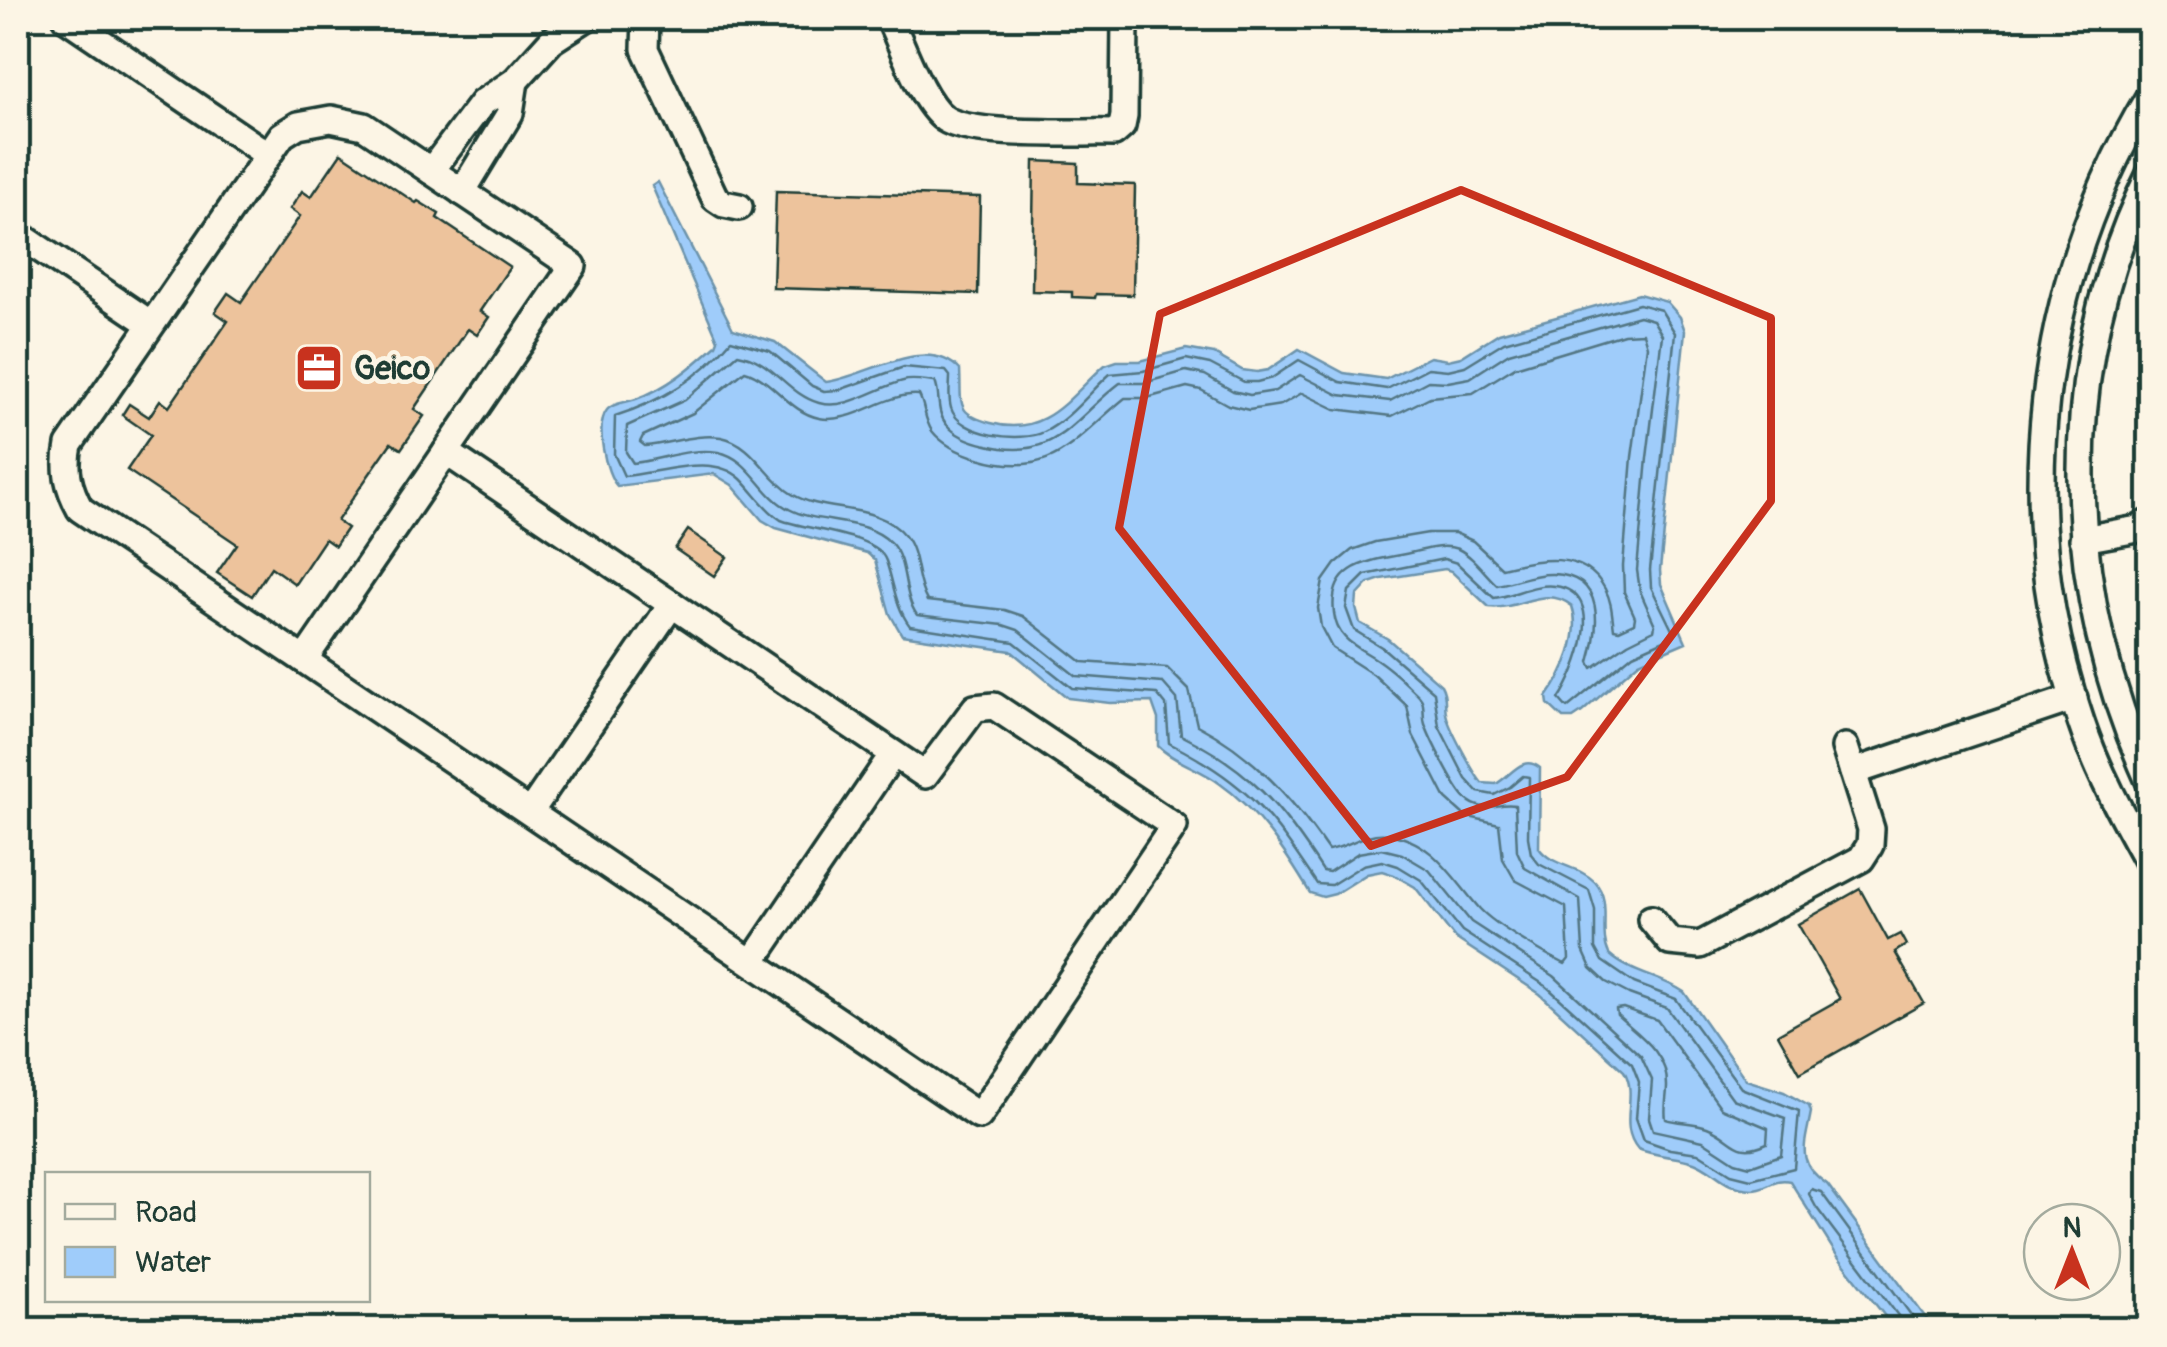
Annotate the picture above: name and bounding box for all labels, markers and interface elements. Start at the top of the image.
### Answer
office icon: Geico [293,342,345,394]
place label: Geico [354,349,430,389]
legend [45,1172,370,1302]
text: Road [135,1194,197,1231]
north arrow [2022,1202,2122,1302]
text: N [2063,1211,2081,1246]
text: Water [135,1244,212,1281]

